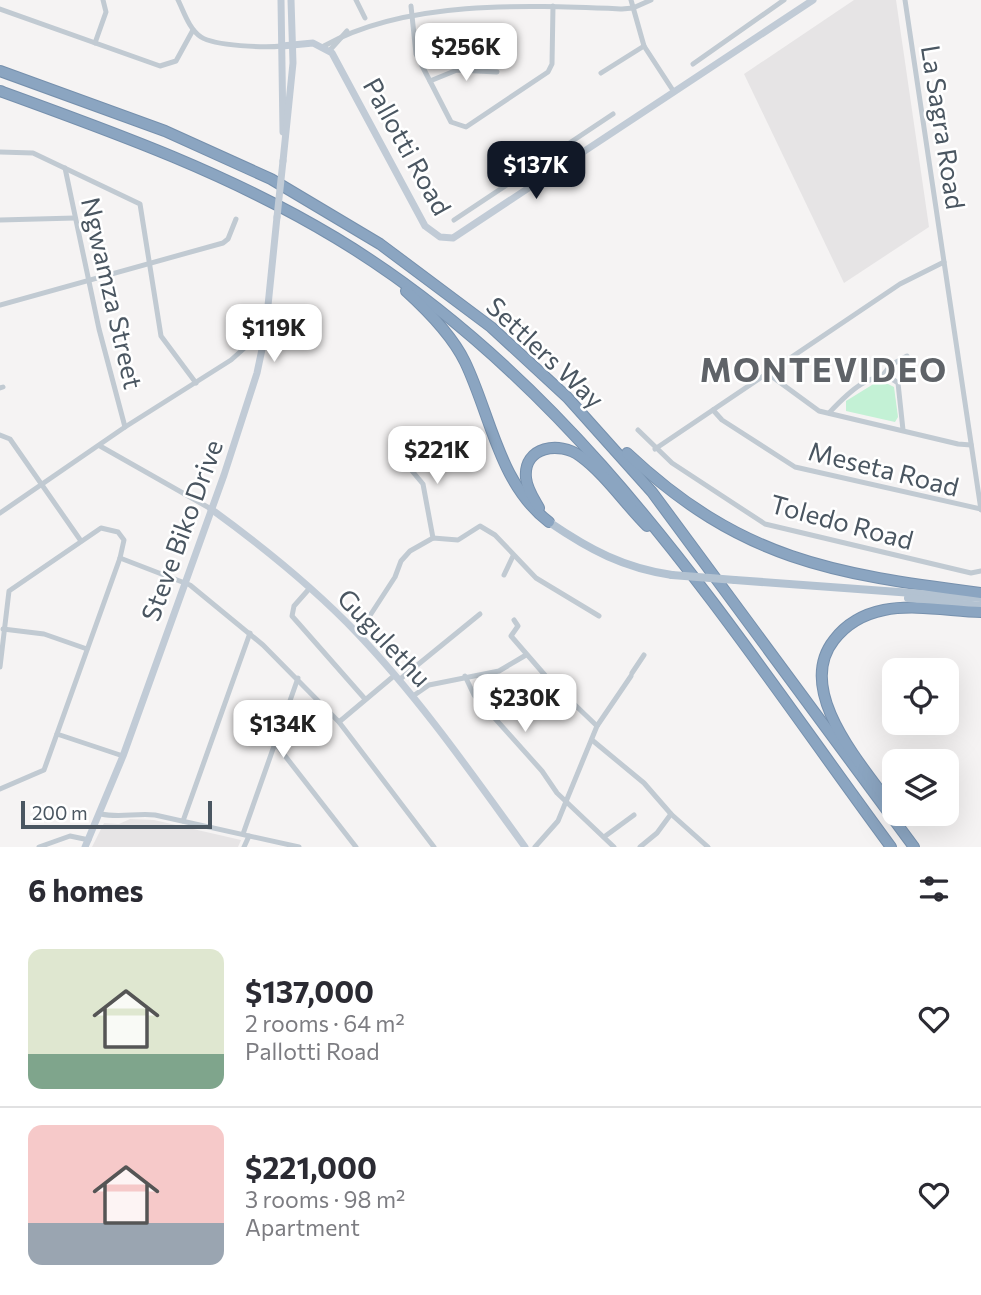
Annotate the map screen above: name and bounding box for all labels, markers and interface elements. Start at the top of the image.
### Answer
pin: $256K [417,24,515,83]
text: $256K [431,32,501,60]
street label: La Sagra Road [916,43,972,211]
street label: Pallotti Road [358,72,458,220]
pin: $137K [487,142,585,201]
text: $137K [503,150,569,178]
street label: Ngwamza Street [76,194,150,392]
street label: Settlers Way [481,290,611,414]
pin: $119K [225,304,323,364]
text: $119K [242,313,306,341]
district label: MONTEVIDEO [700,348,948,389]
pin: $221K [388,426,486,486]
street label: Meseta Road [806,434,962,502]
street label: Steve Biko Drive [134,435,228,625]
text: $221K [404,435,470,463]
street label: Toledo Road [767,487,917,555]
street label: Gugulethu [332,582,438,692]
map controls [882,658,959,826]
button: locate [882,658,959,735]
pin: $230K [476,674,574,734]
text: $230K [489,683,561,711]
pin: $134K [234,700,332,760]
text: $134K [249,709,317,737]
button: layers [882,749,959,826]
scale bar [21,798,212,830]
text: 200 m [32,801,88,824]
icon: filters [915,870,953,908]
text: 6 homes [28,871,143,908]
text: $137,000 [245,972,374,1009]
icon: home [84,977,168,1061]
icon: heart [915,1000,953,1038]
text: 2 rooms · 64 m² [245,1009,405,1037]
text: Pallotti Road [245,1037,380,1065]
text: $221,000 [245,1148,377,1185]
icon: home [84,1153,168,1237]
icon: heart [915,1176,953,1214]
text: 3 rooms · 98 m² [245,1185,405,1213]
text: Apartment [245,1213,360,1241]

